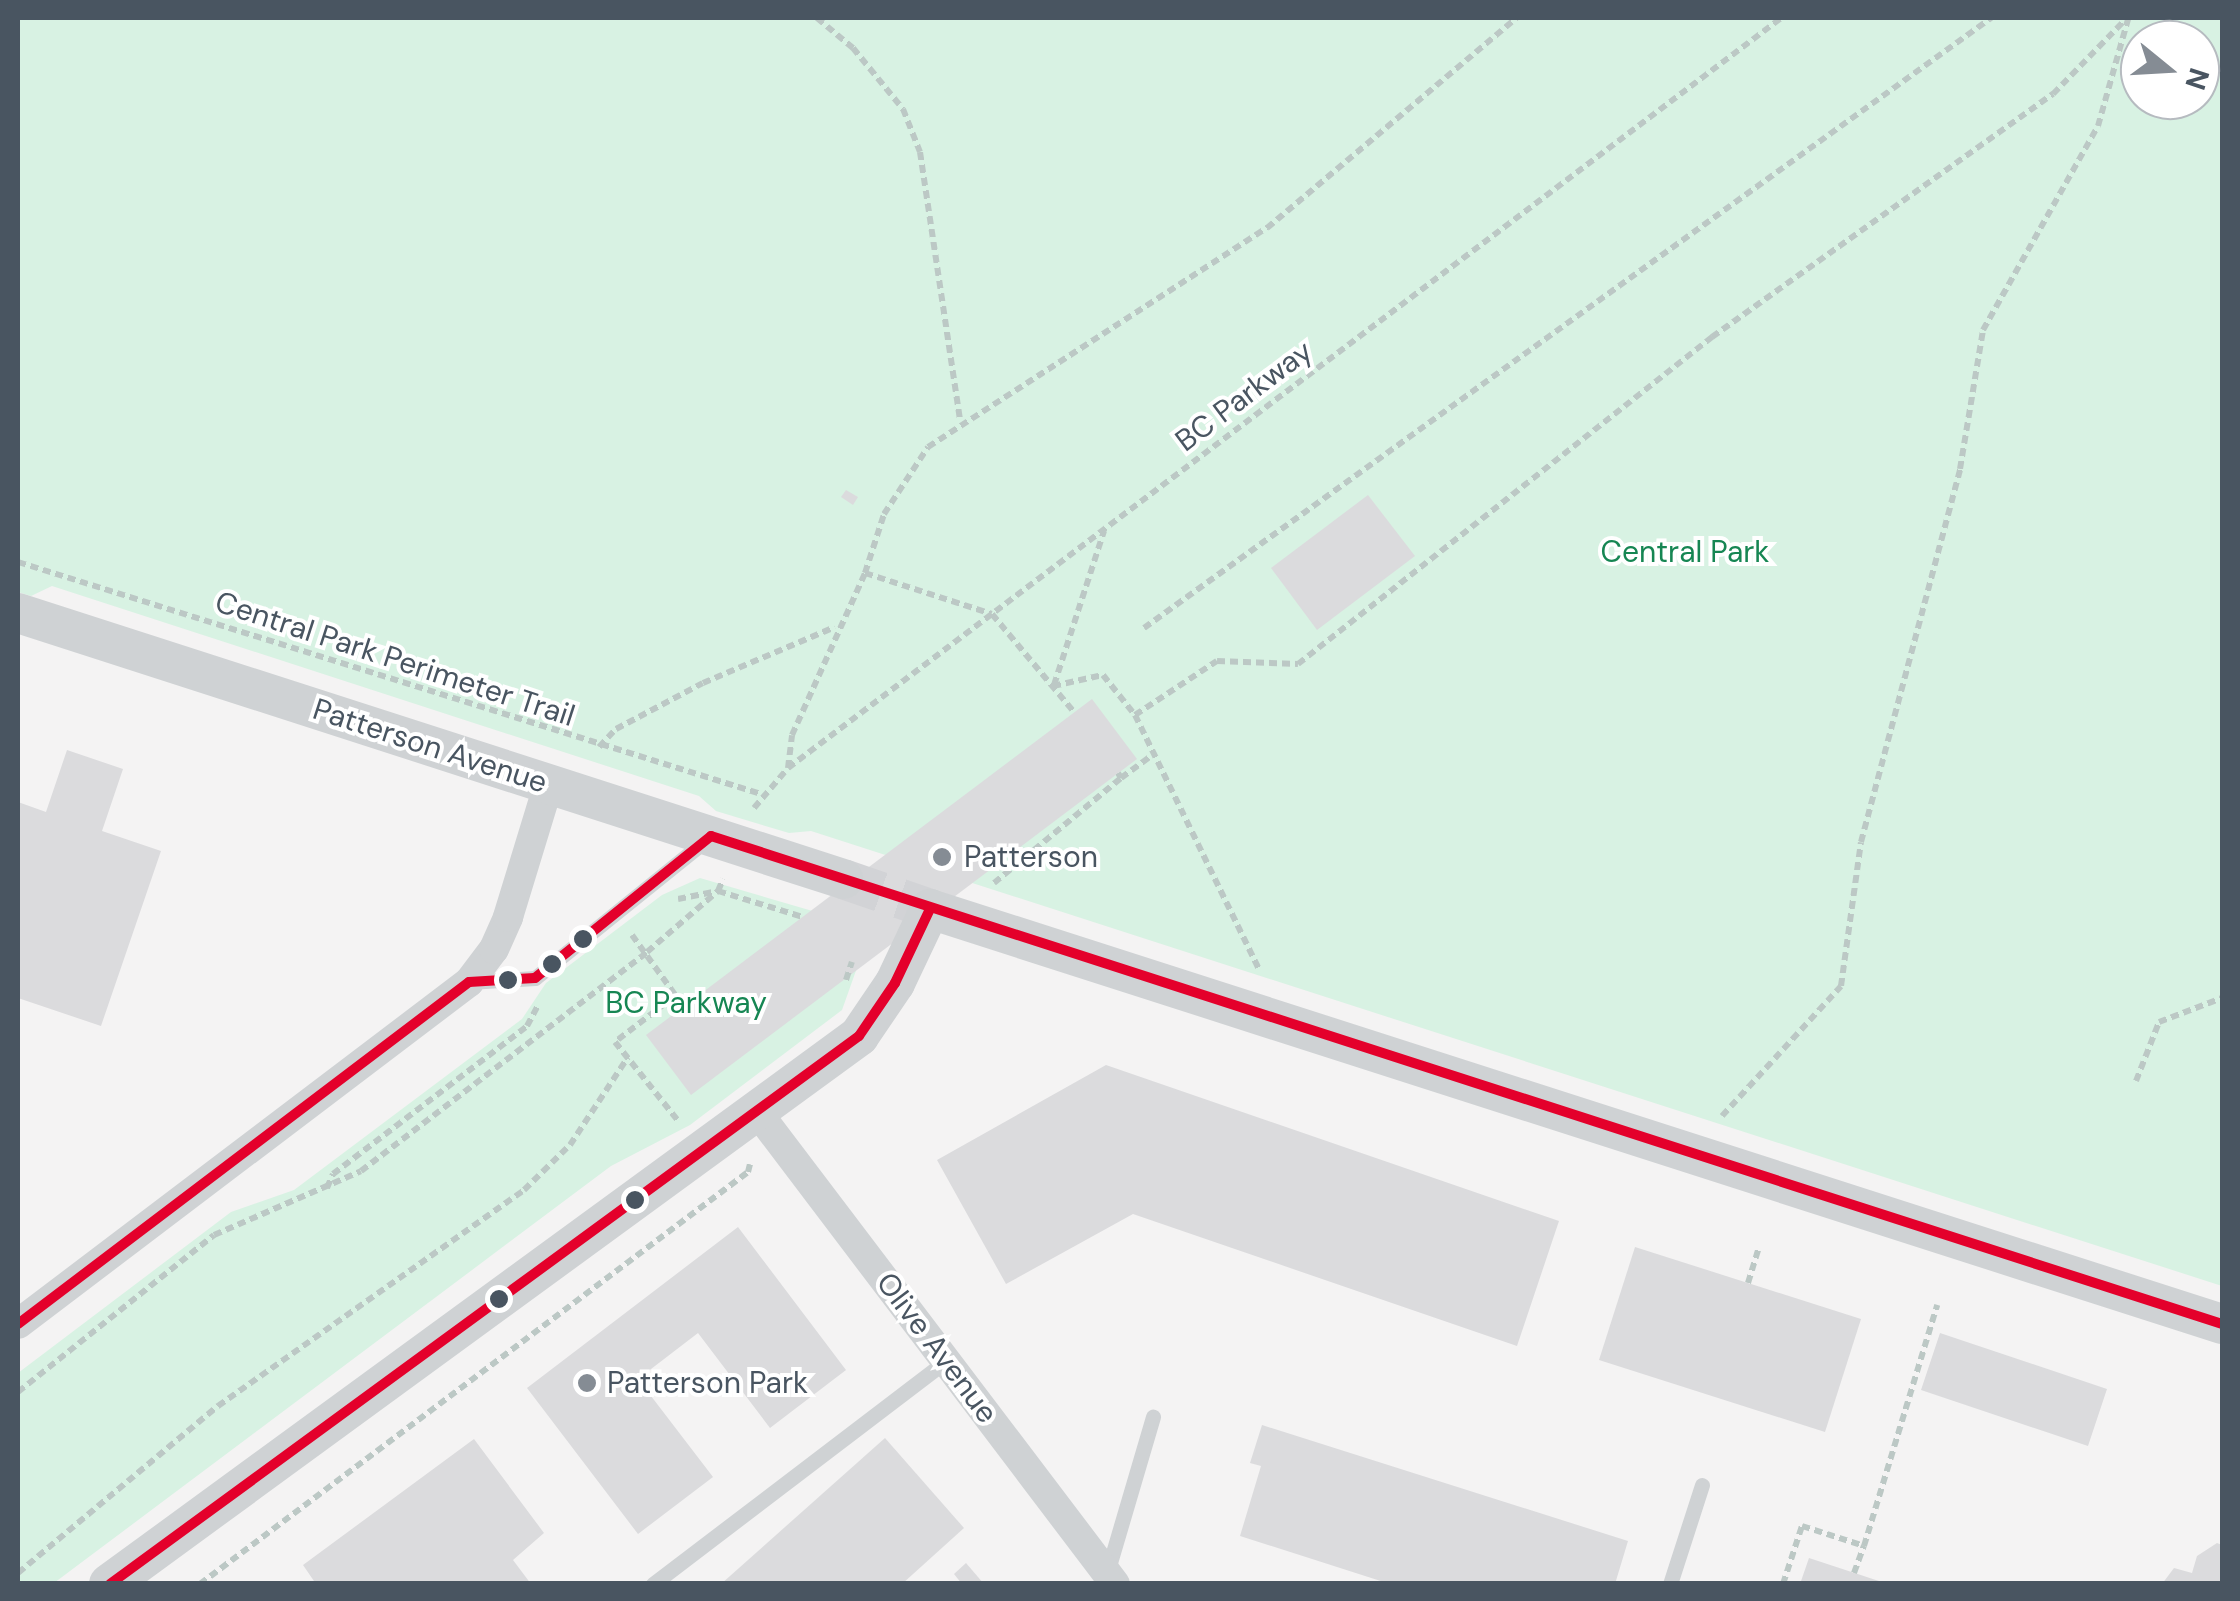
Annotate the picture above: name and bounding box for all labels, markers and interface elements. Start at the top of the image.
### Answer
north arrow [2120,20,2220,120]
text: N [2176,63,2218,94]
street label: BC Parkway [1169,333,1319,459]
park label: Central Park [1601,534,1769,570]
street label: Central Park Perimeter Trail [211,584,579,734]
street label: Patterson Avenue [308,691,552,801]
place label: Patterson [964,839,1098,875]
marker: Patterson [929,844,955,870]
unlabelled marker [573,929,593,949]
unlabelled marker [542,954,562,974]
unlabelled marker [498,970,518,990]
park label: BC Parkway [605,985,767,1021]
unlabelled marker [625,1190,645,1210]
street label: Olive Avenue [869,1266,1005,1430]
unlabelled marker [489,1289,509,1309]
place label: Patterson Park [607,1365,808,1401]
marker: Patterson Park [576,1372,598,1394]

